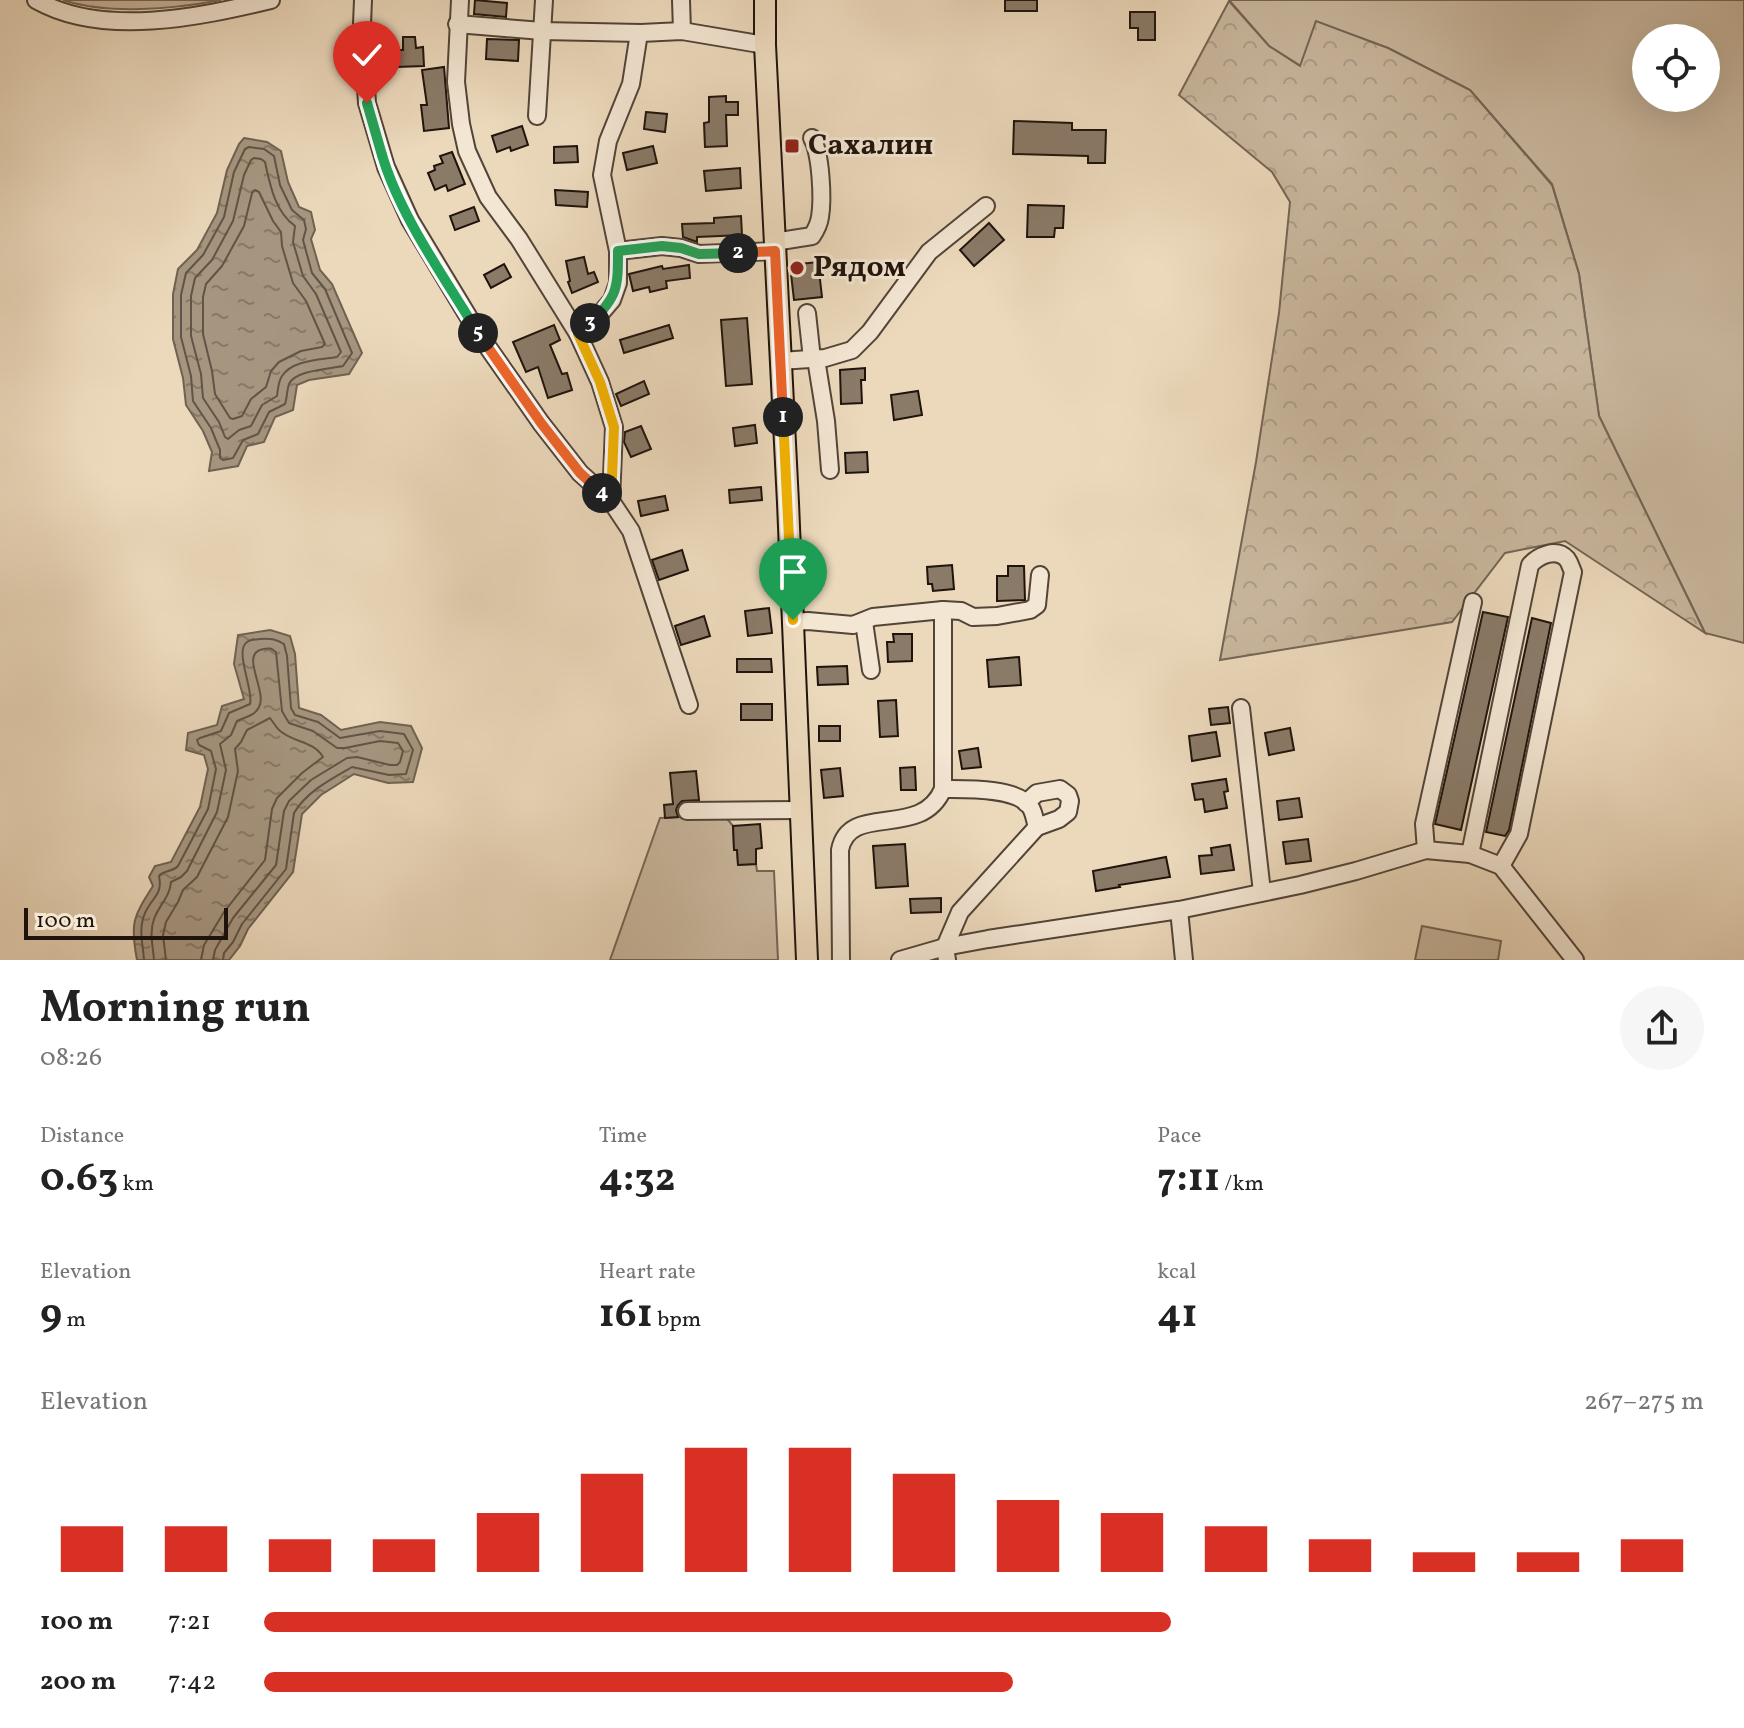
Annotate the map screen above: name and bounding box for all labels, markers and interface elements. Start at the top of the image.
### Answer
pin [333,21,401,103]
map controls [1632,24,1720,112]
button: locate [1632,24,1720,112]
icon: check [345,33,389,77]
place label: Сахалин [808,125,933,167]
marker: Сахалин [783,137,801,155]
pin: 2 [718,233,758,273]
text: 2 [732,237,744,268]
place label: Рядом [813,247,906,289]
marker: Рядом [788,259,806,277]
pin: 3 [570,303,610,343]
text: 3 [584,307,596,338]
pin: 5 [458,313,498,353]
text: 5 [473,317,483,348]
pin: 1 [763,397,803,437]
text: 1 [779,401,787,432]
pin: 4 [582,473,622,513]
text: 4 [595,477,609,508]
pin [759,538,827,620]
icon: arrive [771,550,815,594]
scale bar [24,904,228,940]
text: 100 m [36,906,95,937]
text: Morning run [40,979,311,1040]
button: share [1620,986,1704,1070]
text: 08:26 [40,1040,102,1076]
text: Distance [40,1121,124,1152]
text: Time [599,1121,647,1152]
text: Pace [1157,1121,1201,1152]
text: 0.63 [40,1152,118,1208]
text: 4:32 [599,1152,675,1208]
text: 7:11 [1157,1152,1220,1208]
text: km [118,1169,154,1200]
text: /km [1220,1169,1264,1200]
text: Elevation [40,1257,131,1288]
text: Heart rate [599,1257,696,1288]
text: kcal [1157,1257,1196,1288]
text: 9 [40,1288,62,1344]
text: 161 [599,1288,653,1344]
text: 41 [1157,1288,1198,1344]
text: m [62,1305,86,1336]
text: bpm [653,1305,701,1336]
text: Elevation [40,1384,148,1420]
text: 267–275 m [1584,1384,1704,1420]
text: 100 m [40,1604,113,1640]
text: 7:21 [168,1604,211,1640]
text: 200 m [40,1664,116,1700]
text: 7:42 [168,1664,216,1700]

